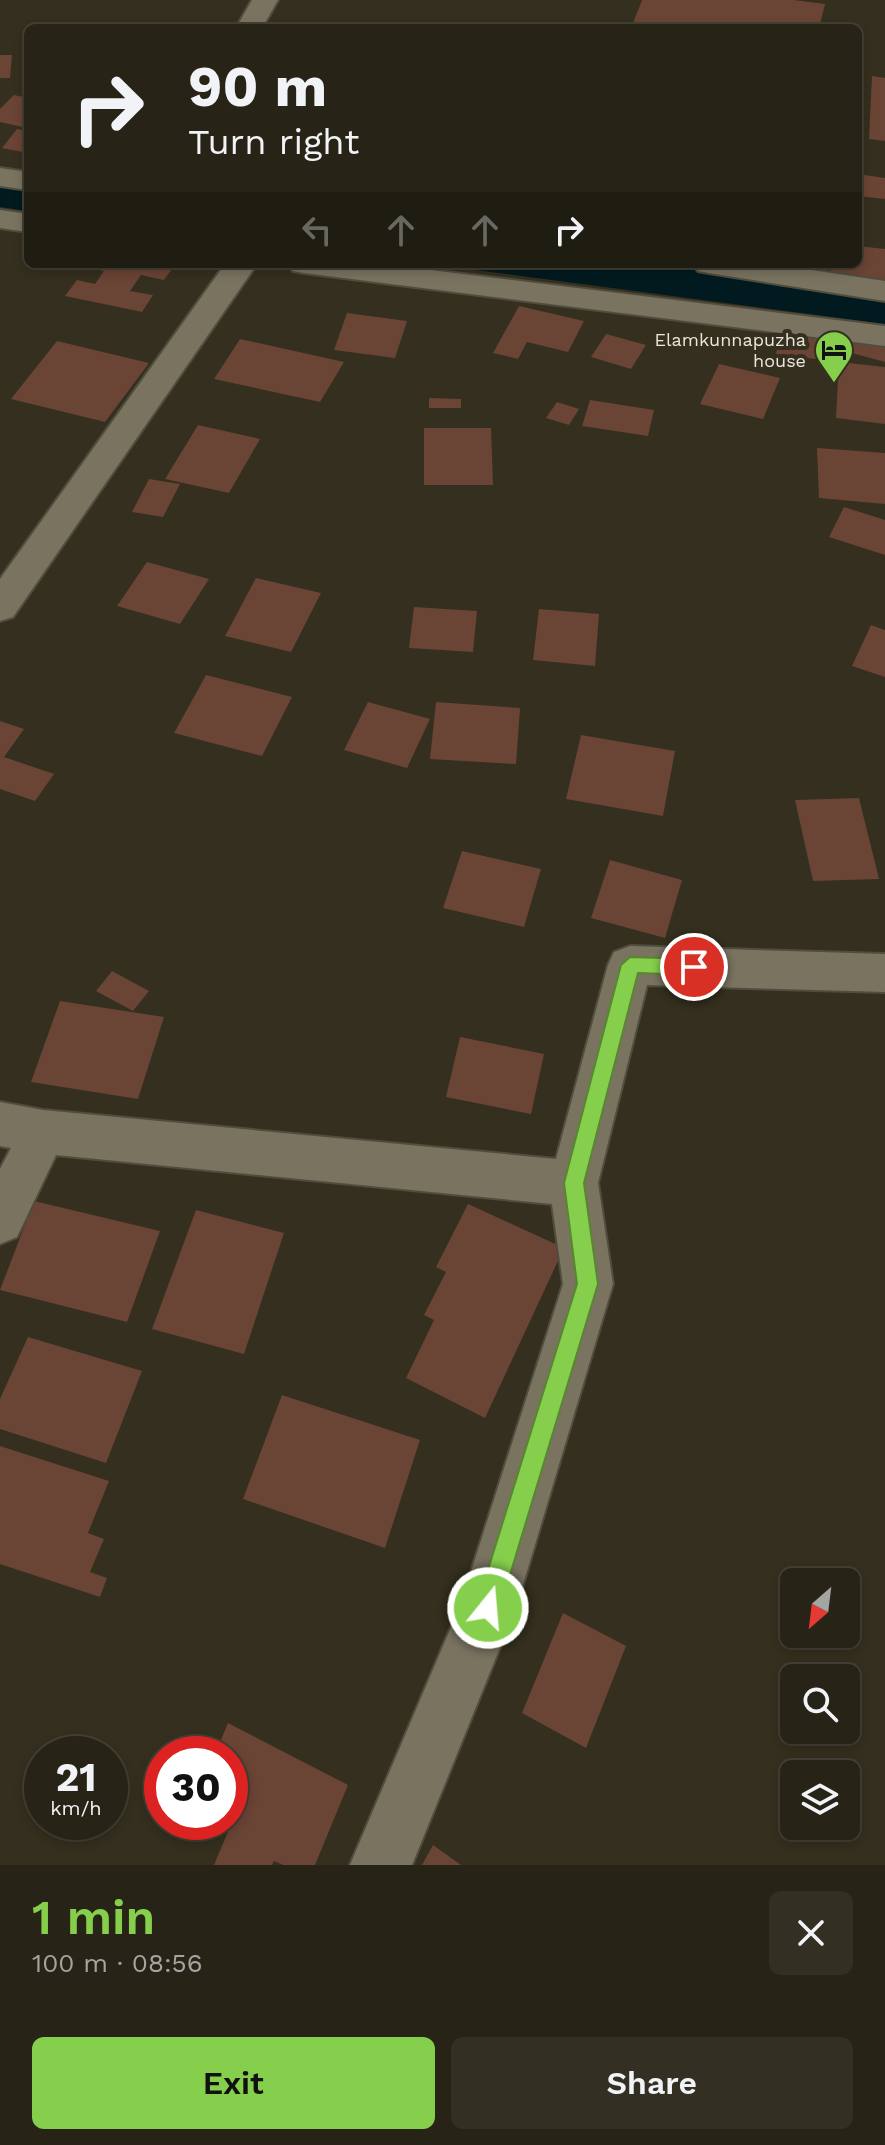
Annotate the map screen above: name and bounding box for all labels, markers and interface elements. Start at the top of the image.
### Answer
text: 90 m [188,54,327,120]
icon: right [56,56,160,160]
text: Turn right [188,121,359,163]
icon: left [295,208,339,252]
icon: ahead [379,208,423,252]
icon: ahead [463,208,507,252]
icon: right [547,208,591,252]
place label: Elamkunnapuzha house [655,329,806,371]
hotel icon: Elamkunnapuzha house [813,329,855,384]
pin [660,933,728,1001]
icon: arrive [672,945,716,989]
position arrow [446,1566,530,1650]
north arrow [780,1568,860,1648]
map controls [780,1568,860,1840]
button: search [780,1664,860,1744]
speed limit sign: 30 [144,1736,248,1840]
text: 21 [55,1754,97,1801]
button: layers [780,1760,860,1840]
text: km/h [50,1796,102,1820]
text: 1 min [32,1889,155,1946]
button: close [769,1891,853,1975]
text: 100 m · 08:56 [32,1948,203,1978]
button: Exit [32,2037,435,2129]
button: Share [451,2037,853,2129]

